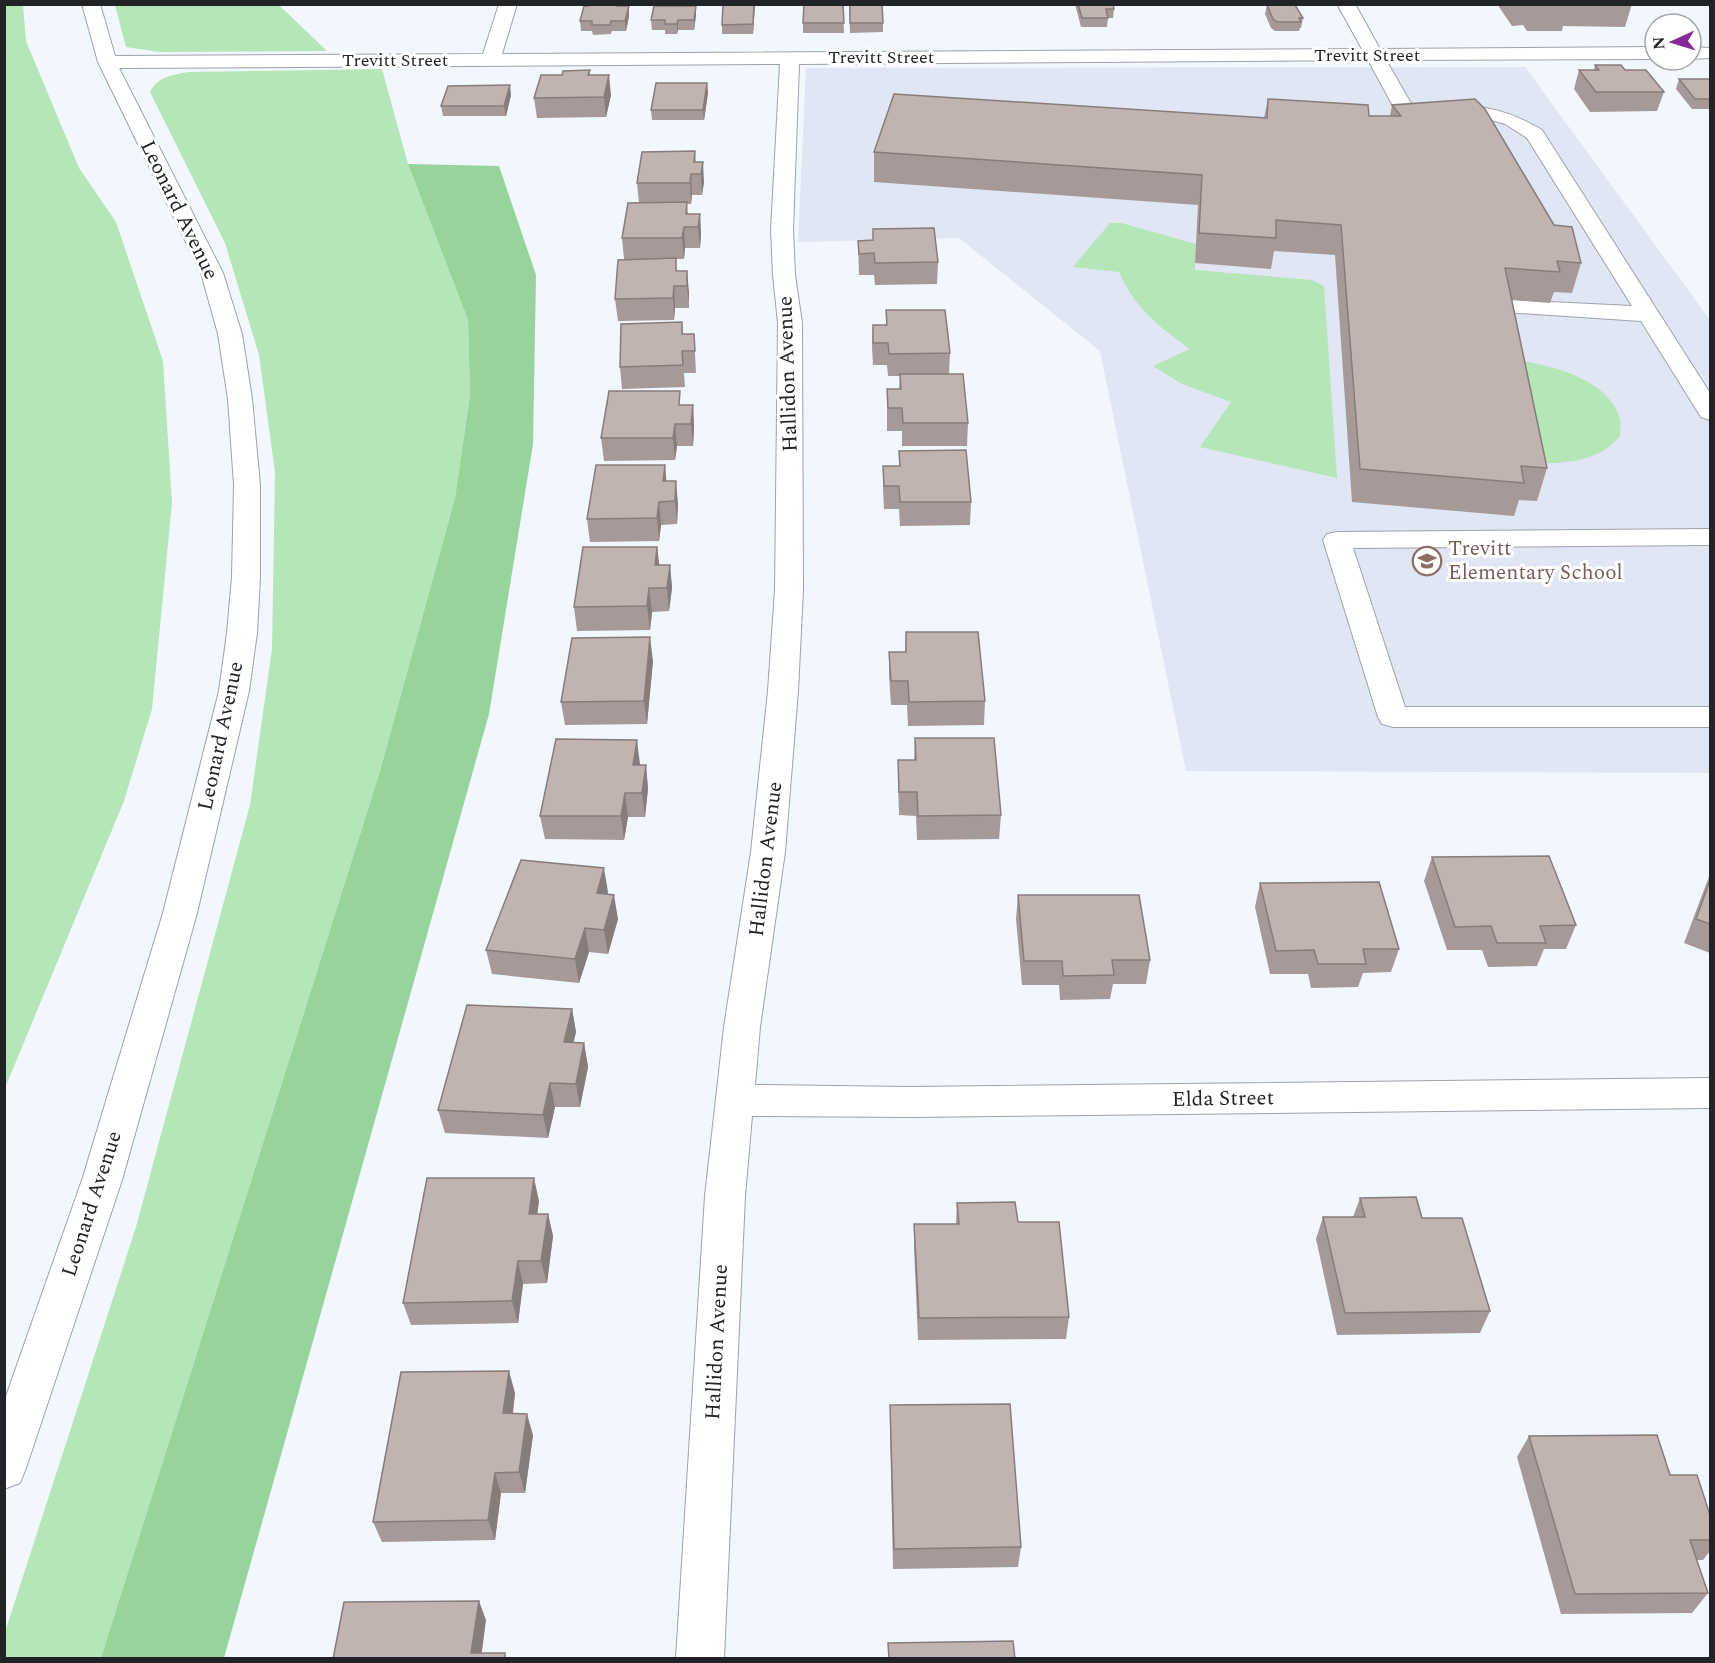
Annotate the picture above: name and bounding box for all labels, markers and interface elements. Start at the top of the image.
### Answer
north arrow [1643,12,1703,72]
text: N [1647,36,1671,50]
street label: Trevitt Street [1314,42,1420,69]
street label: Trevitt Street [828,44,934,71]
street label: Trevitt Street [342,47,448,74]
street label: Leonard Avenue [131,135,227,285]
street label: Hallidon Avenue [769,296,807,452]
place label: Trevitt Elementary School [1448,533,1623,589]
school or university icon: Trevitt Elementary School [1411,545,1443,577]
street label: Leonard Avenue [190,658,252,814]
street label: Hallidon Avenue [741,780,791,938]
street label: Elda Street [1172,1082,1274,1116]
street label: Leonard Avenue [53,1127,131,1281]
street label: Hallidon Avenue [697,1263,737,1421]

